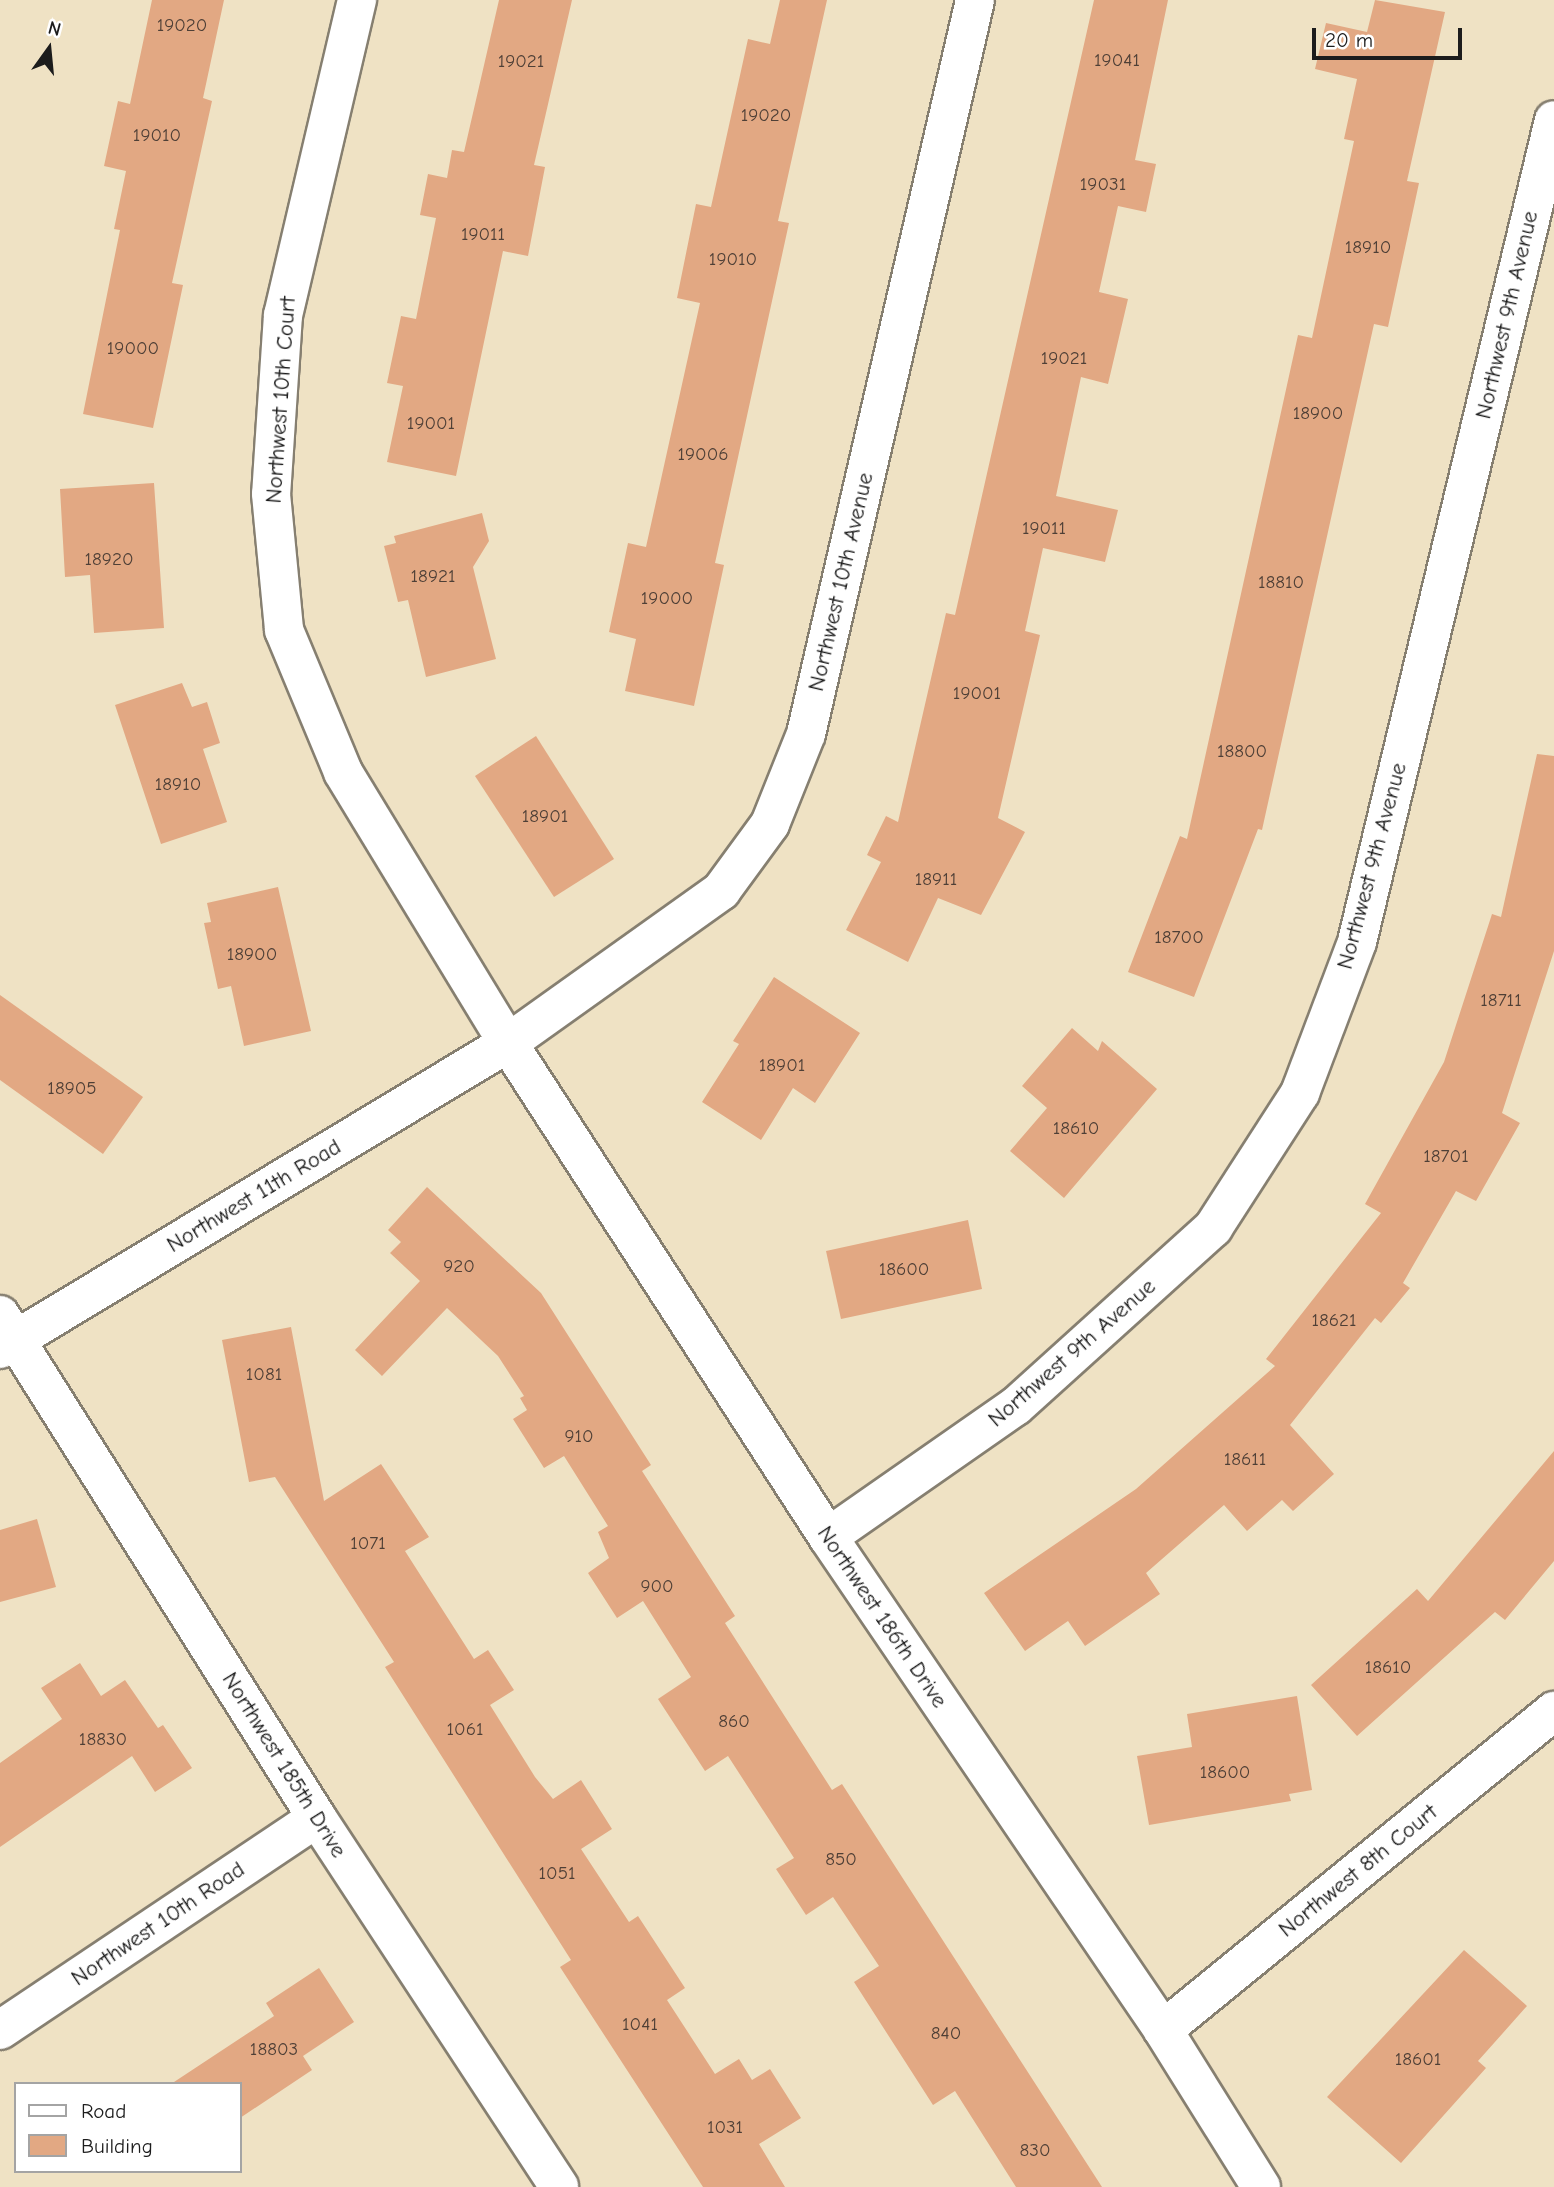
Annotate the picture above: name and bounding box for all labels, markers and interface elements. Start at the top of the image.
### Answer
north arrow [14,14,84,84]
scale bar [1316,14,1466,58]
house number: 19020 [157,15,207,37]
text: N [46,16,63,41]
text: 20 m [1325,28,1373,52]
house number: 19041 [1094,50,1140,72]
house number: 19021 [498,51,544,73]
house number: 19020 [741,105,791,127]
house number: 19010 [133,125,181,147]
house number: 19031 [1080,174,1126,196]
street label: Northwest 9th Avenue [1470,208,1544,422]
house number: 19011 [461,224,505,246]
house number: 18910 [1345,237,1391,259]
house number: 19010 [709,249,757,271]
street label: Northwest 10th Court [260,296,302,504]
house number: 19000 [107,338,159,360]
house number: 19021 [1041,348,1087,370]
house number: 18900 [1293,403,1343,425]
house number: 19001 [407,413,455,435]
house number: 19006 [677,444,729,466]
street label: Northwest 10th Avenue [802,470,880,694]
house number: 19011 [1022,518,1066,540]
house number: 18920 [85,549,133,571]
house number: 18921 [411,566,455,588]
house number: 18810 [1258,572,1304,594]
house number: 19000 [641,588,693,610]
house number: 19001 [953,683,1001,705]
house number: 18800 [1217,741,1267,763]
street label: Northwest 9th Avenue [1331,760,1413,972]
house number: 18910 [155,774,201,796]
house number: 18901 [522,806,568,828]
house number: 18911 [915,869,957,891]
house number: 18700 [1154,927,1204,949]
house number: 18900 [227,944,277,966]
house number: 18711 [1480,990,1522,1012]
house number: 18901 [759,1055,805,1077]
house number: 18905 [47,1078,97,1100]
house number: 18610 [1053,1118,1099,1140]
street label: Northwest 11th Road [162,1133,346,1259]
house number: 18701 [1423,1146,1469,1168]
house number: 920 [443,1256,475,1278]
house number: 18600 [879,1259,929,1281]
street label: Northwest 9th Avenue [983,1273,1161,1433]
house number: 18621 [1311,1310,1357,1332]
house number: 1081 [246,1364,282,1386]
house number: 910 [564,1426,594,1448]
house number: 18611 [1224,1449,1266,1471]
street label: Northwest 186th Drive [811,1521,953,1713]
house number: 1071 [350,1533,386,1555]
house number: 900 [640,1576,674,1598]
house number: 18610 [1365,1657,1411,1679]
street label: Northwest 185th Drive [216,1667,352,1863]
house number: 860 [718,1711,750,1733]
house number: 1061 [447,1719,483,1741]
house number: 18830 [79,1729,127,1751]
house number: 18600 [1200,1762,1250,1784]
street label: Northwest 8th Court [1273,1799,1443,1943]
house number: 850 [825,1849,857,1871]
street label: Northwest 10th Road [66,1856,250,1992]
house number: 1051 [539,1863,575,1885]
house number: 1041 [622,2014,658,2036]
house number: 840 [931,2023,961,2045]
house number: 18803 [250,2039,298,2061]
house number: 18601 [1395,2049,1441,2071]
legend [14,2082,242,2173]
text: Road [81,2099,126,2123]
house number: 1031 [707,2117,743,2139]
text: Building [81,2134,153,2158]
house number: 830 [1020,2140,1050,2162]

